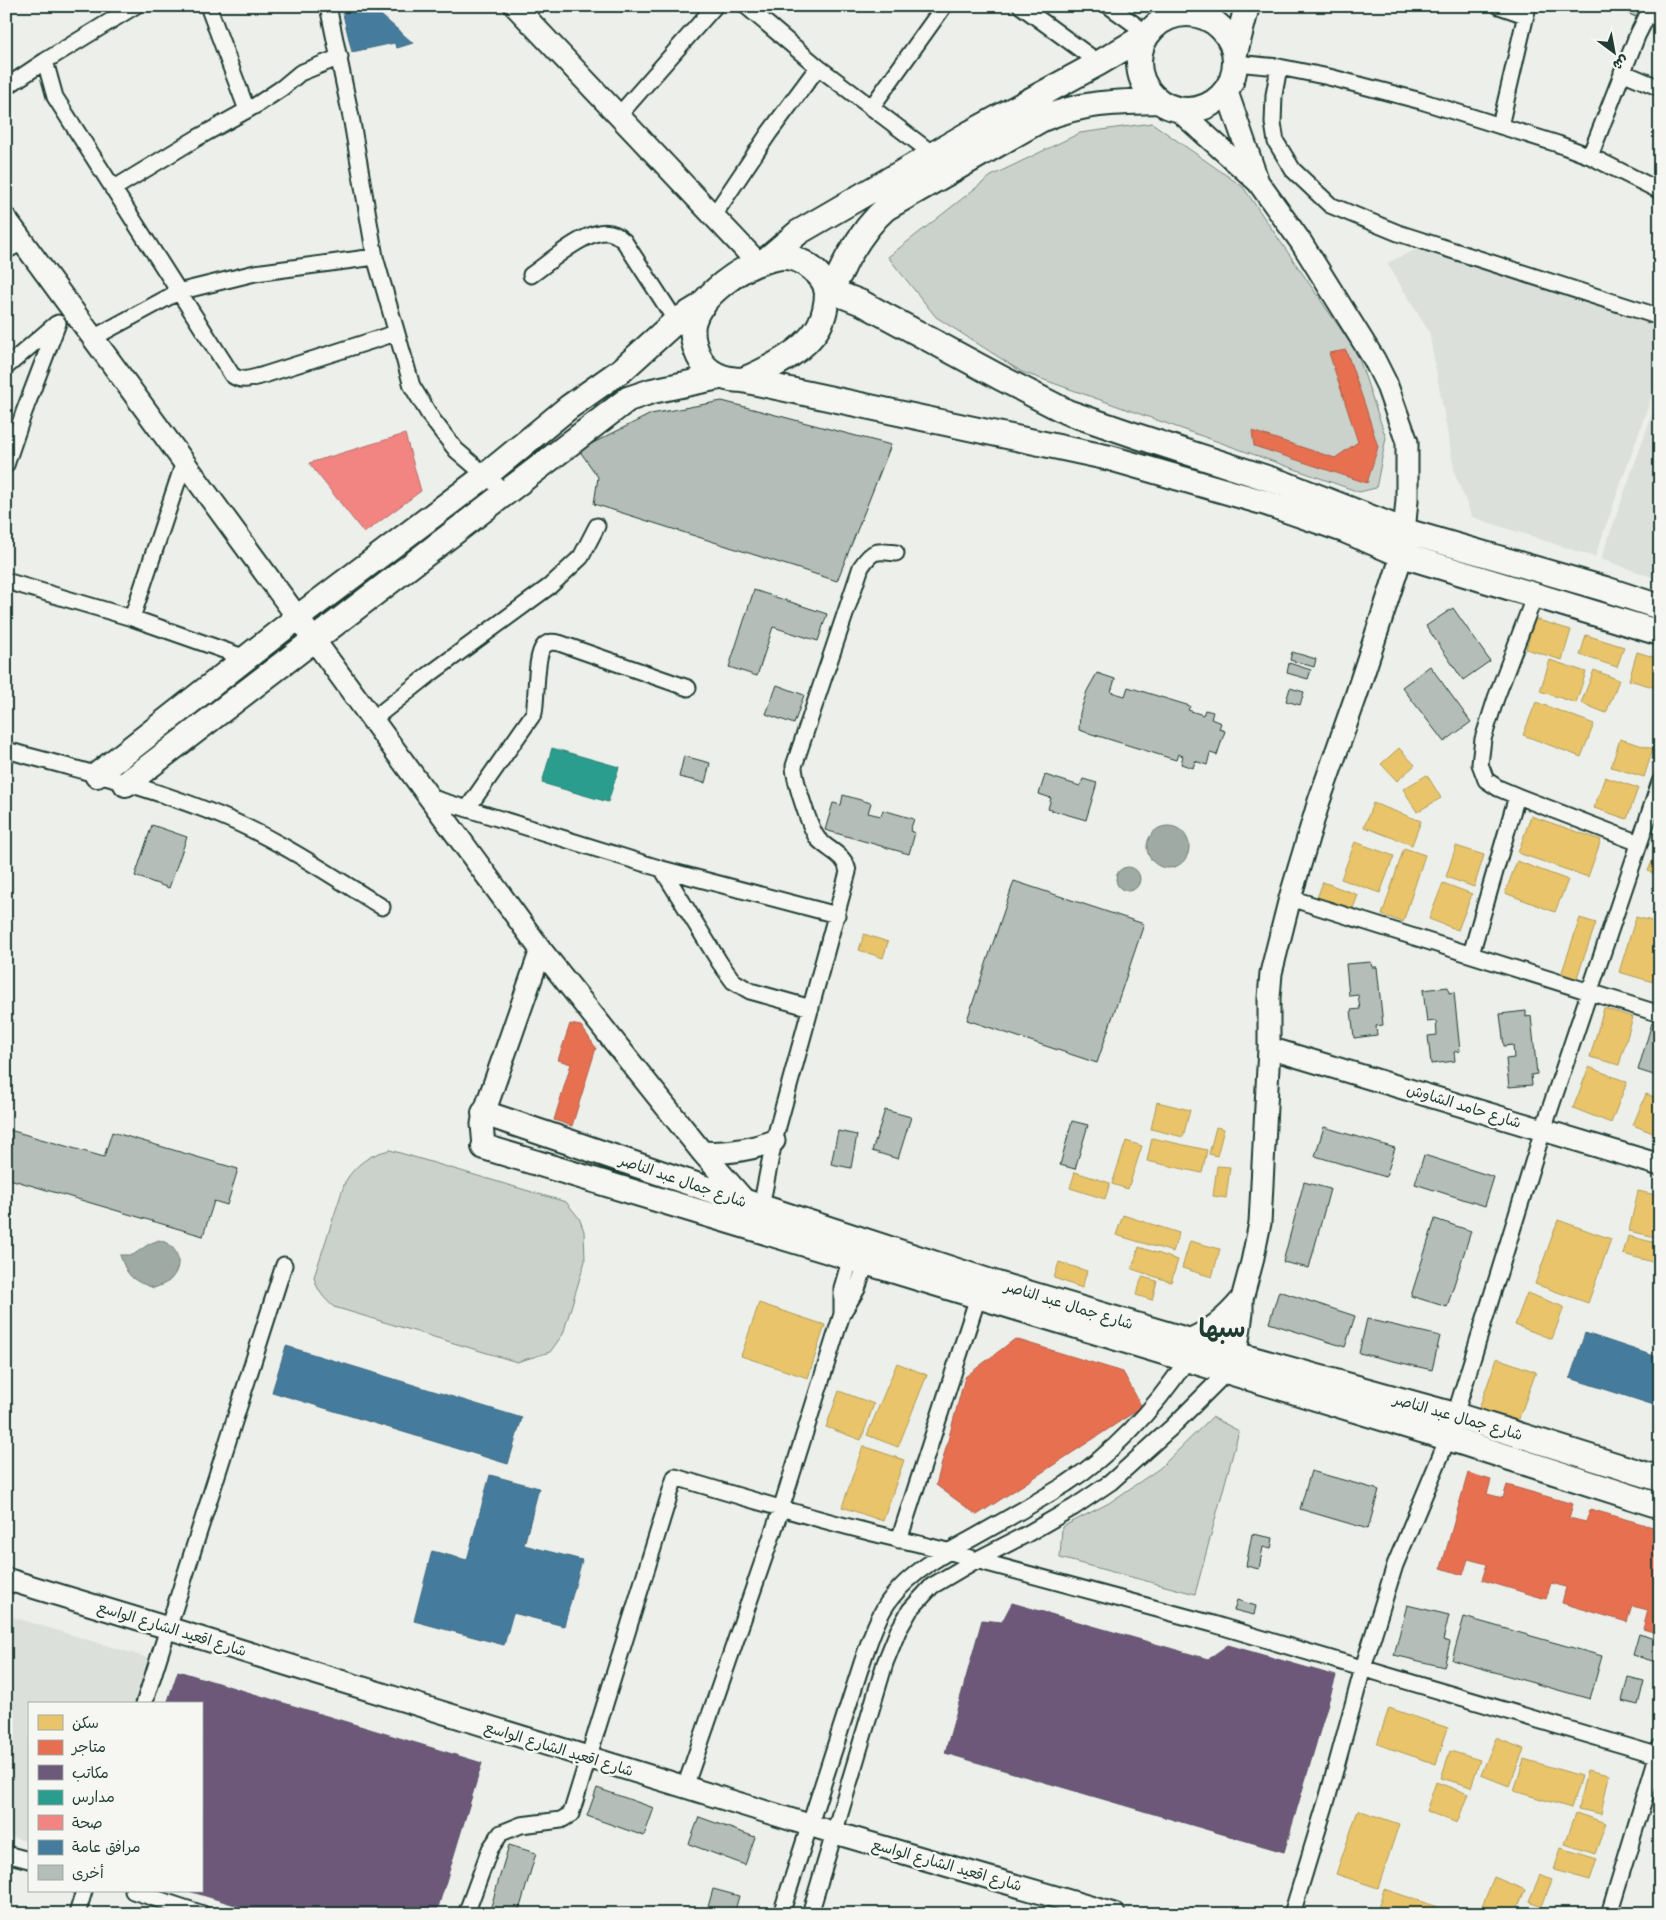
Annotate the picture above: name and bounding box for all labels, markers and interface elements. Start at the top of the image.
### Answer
north arrow [1588,28,1638,78]
text: ش [1610,51,1632,74]
street label: شارع حامد الشاوش [1404,1080,1523,1133]
street label: شارع جمال عبد الناصر [616,1150,749,1212]
street label: شارع جمال عبد الناصر [1001,1277,1136,1334]
district label: سبها [1199,1314,1245,1345]
street label: شارع جمال عبد الناصر [1390,1390,1525,1445]
street label: شارع اقعيد الشارع الواسع [95,1598,249,1662]
legend [28,1702,202,1892]
text: سكن [72,1714,99,1733]
street label: شارع اقعيد الشارع الواسع [482,1718,636,1782]
text: متاجر [70,1738,106,1757]
text: مكاتب [72,1764,109,1783]
text: مدارس [72,1788,115,1807]
text: صحة [72,1814,103,1833]
street label: شارع اقعيد الشارع الواسع [869,1835,1024,1897]
text: مرافق عامة [72,1838,140,1857]
text: أخرى [72,1864,104,1883]

